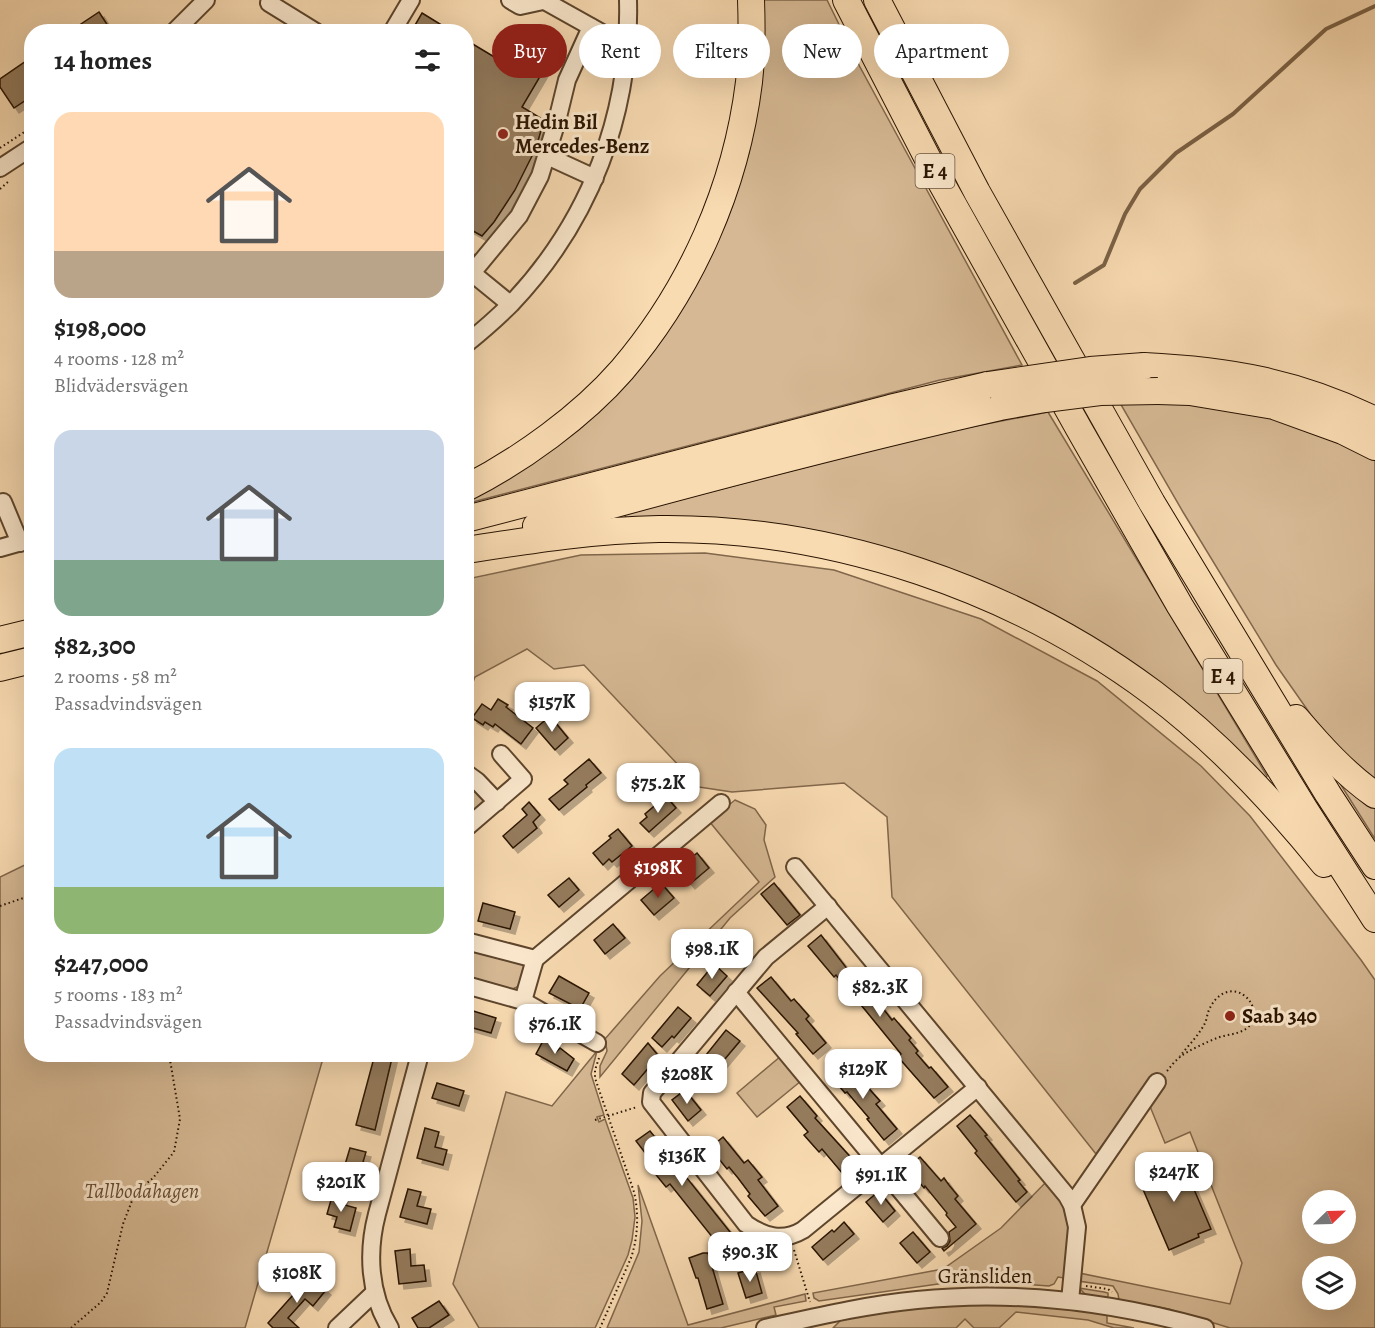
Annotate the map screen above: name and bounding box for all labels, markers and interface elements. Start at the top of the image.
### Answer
chip: Buy [492,24,567,78]
chip: Rent [579,24,661,78]
chip: Filters [673,24,770,78]
chip: New [782,24,862,78]
chip: Apartment [874,24,1009,78]
text: 14 homes [54,43,152,78]
icon: filters [411,44,444,77]
place label: Hedin Bil Mercedes-Benz [515,108,650,160]
marker: Hedin Bil Mercedes-Benz [496,127,510,141]
icon: home [195,151,303,259]
road number: E 4 [916,154,954,188]
text: $198,000 [54,310,146,345]
text: 4 rooms · 128 m² [54,345,184,372]
text: Blidvädersvägen [54,372,188,399]
icon: home [195,469,303,577]
text: $82,300 [54,628,135,663]
road number: E 4 [1204,659,1242,693]
text: 2 rooms · 58 m² [54,663,177,690]
pin: $157K [510,682,594,733]
text: $157K [529,688,575,715]
text: Passadvindsvägen [54,690,202,717]
pin: $75.2K [609,763,707,814]
text: $75.2K [631,769,685,796]
icon: home [195,787,303,895]
pin: $198K [616,848,700,899]
text: $198K [634,854,682,881]
pin: $98.1K [663,929,761,980]
text: $98.1K [685,935,739,962]
text: $247,000 [54,946,148,981]
pin: $82.3K [831,967,929,1018]
text: $82.3K [852,973,908,1000]
text: 5 rooms · 183 m² [54,981,183,1008]
place label: Saab 340 [1242,1002,1318,1030]
pin: $76.1K [506,1004,604,1055]
text: Passadvindsvägen [54,1008,202,1035]
marker: Saab 340 [1223,1009,1237,1023]
text: $76.1K [529,1010,582,1037]
pin: $129K [821,1049,905,1100]
pin: $208K [645,1054,729,1105]
text: $129K [839,1055,887,1082]
text: $208K [661,1060,713,1087]
pin: $136K [640,1136,724,1187]
text: $136K [658,1142,706,1169]
pin: $247K [1132,1152,1216,1203]
pin: $91.1K [832,1155,930,1206]
text: $247K [1149,1158,1199,1185]
text: $91.1K [855,1161,907,1188]
pin: $201K [299,1162,383,1213]
text: $201K [316,1168,366,1195]
park label: Tallbodahagen [85,1177,199,1205]
north arrow [1302,1190,1356,1244]
map controls [1302,1190,1356,1310]
pin: $90.3K [701,1232,799,1283]
text: $90.3K [722,1238,778,1265]
pin: $108K [255,1253,339,1304]
button: layers [1302,1256,1356,1310]
text: $108K [272,1259,322,1286]
street label: Gränsliden [938,1262,1032,1290]

